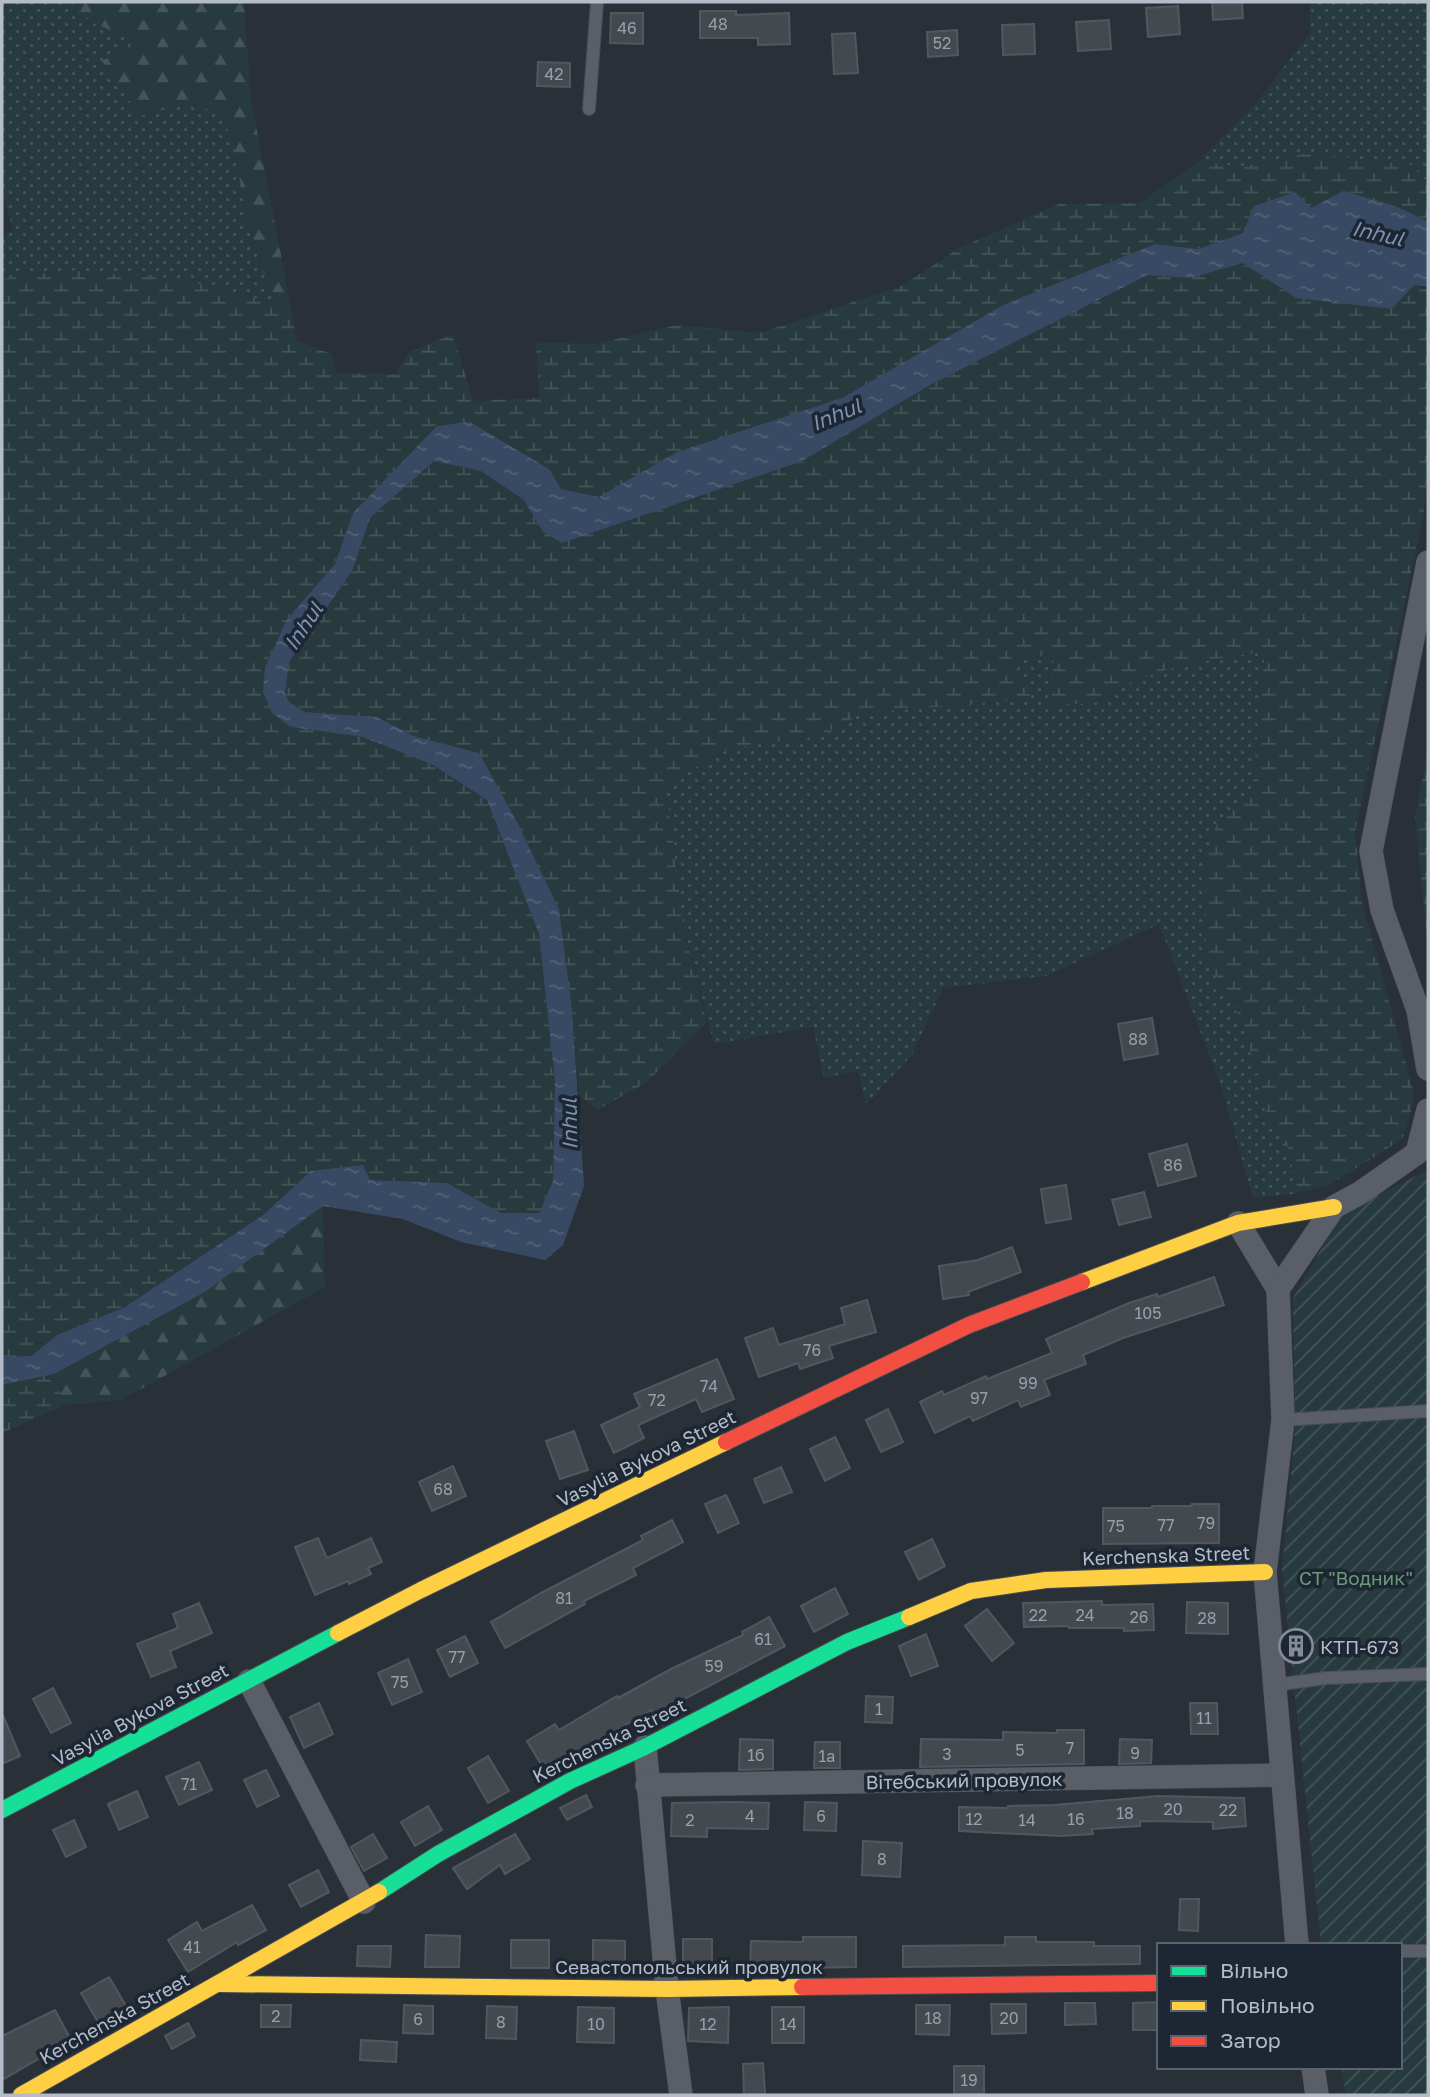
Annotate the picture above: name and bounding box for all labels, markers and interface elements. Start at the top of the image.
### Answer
house number: 48 [708,14,728,34]
house number: 46 [617,18,637,38]
house number: 52 [933,33,951,53]
house number: 42 [544,64,564,84]
water label: Inhul [1350,215,1407,252]
water label: Inhul [807,392,866,436]
water label: Inhul [278,596,329,655]
house number: 88 [1128,1029,1148,1049]
water label: Inhul [556,1097,582,1150]
house number: 86 [1163,1155,1183,1175]
house number: 105 [1135,1303,1161,1323]
house number: 76 [803,1340,821,1360]
house number: 99 [1018,1373,1038,1393]
house number: 74 [700,1376,718,1396]
house number: 97 [970,1388,988,1408]
house number: 72 [648,1390,666,1410]
street label: Vasylia Bykova Street [553,1405,739,1511]
house number: 68 [433,1479,453,1499]
house number: 79 [1197,1513,1215,1533]
house number: 77 [1158,1515,1174,1535]
house number: 75 [1107,1516,1125,1536]
street label: Kerchenska Street [1082,1541,1250,1569]
park label: СТ "Водник" [1299,1566,1413,1589]
house number: 81 [555,1588,573,1608]
house number: 22 [1029,1605,1047,1625]
house number: 24 [1075,1605,1095,1625]
house number: 26 [1130,1607,1148,1627]
house number: 28 [1197,1608,1217,1628]
building icon: КТП-673 [1277,1627,1315,1665]
house number: 61 [754,1629,772,1649]
place label: КТП-673 [1320,1635,1399,1658]
house number: 77 [449,1647,465,1667]
house number: 59 [705,1656,723,1676]
street label: Vasylia Bykova Street [48,1658,232,1770]
house number: 75 [391,1672,409,1692]
street label: Kerchenska Street [528,1693,690,1787]
house number: 1 [875,1699,883,1719]
house number: 11 [1196,1708,1212,1728]
house number: 7 [1066,1738,1074,1758]
house number: 5 [1015,1740,1025,1760]
house number: 9 [1130,1743,1140,1763]
house number: 3 [942,1744,952,1764]
house number: 1б [747,1745,765,1765]
house number: 1а [819,1746,835,1766]
street label: Вітебський провулок [865,1767,1063,1793]
house number: 71 [181,1774,197,1794]
house number: 20 [1163,1799,1183,1819]
house number: 22 [1219,1800,1237,1820]
house number: 18 [1116,1803,1134,1823]
house number: 4 [745,1806,755,1826]
house number: 6 [816,1806,826,1826]
house number: 12 [965,1809,983,1829]
house number: 16 [1067,1809,1085,1829]
house number: 2 [685,1810,695,1830]
house number: 14 [1018,1810,1036,1830]
house number: 8 [877,1849,887,1869]
house number: 41 [183,1937,201,1957]
legend [1157,1943,1402,2069]
street label: Севастопольський провулок [555,1955,823,1978]
text: Вільно [1220,1957,1288,1983]
street label: Kerchenska Street [35,1967,193,2069]
text: Повільно [1220,1992,1315,2018]
house number: 2 [271,2006,281,2026]
house number: 18 [924,2008,942,2028]
house number: 20 [999,2008,1019,2028]
house number: 6 [413,2009,423,2029]
house number: 8 [496,2012,506,2032]
house number: 10 [587,2014,605,2034]
house number: 12 [699,2014,717,2034]
house number: 14 [779,2014,797,2034]
text: Затор [1220,2027,1281,2053]
house number: 19 [960,2070,978,2090]

